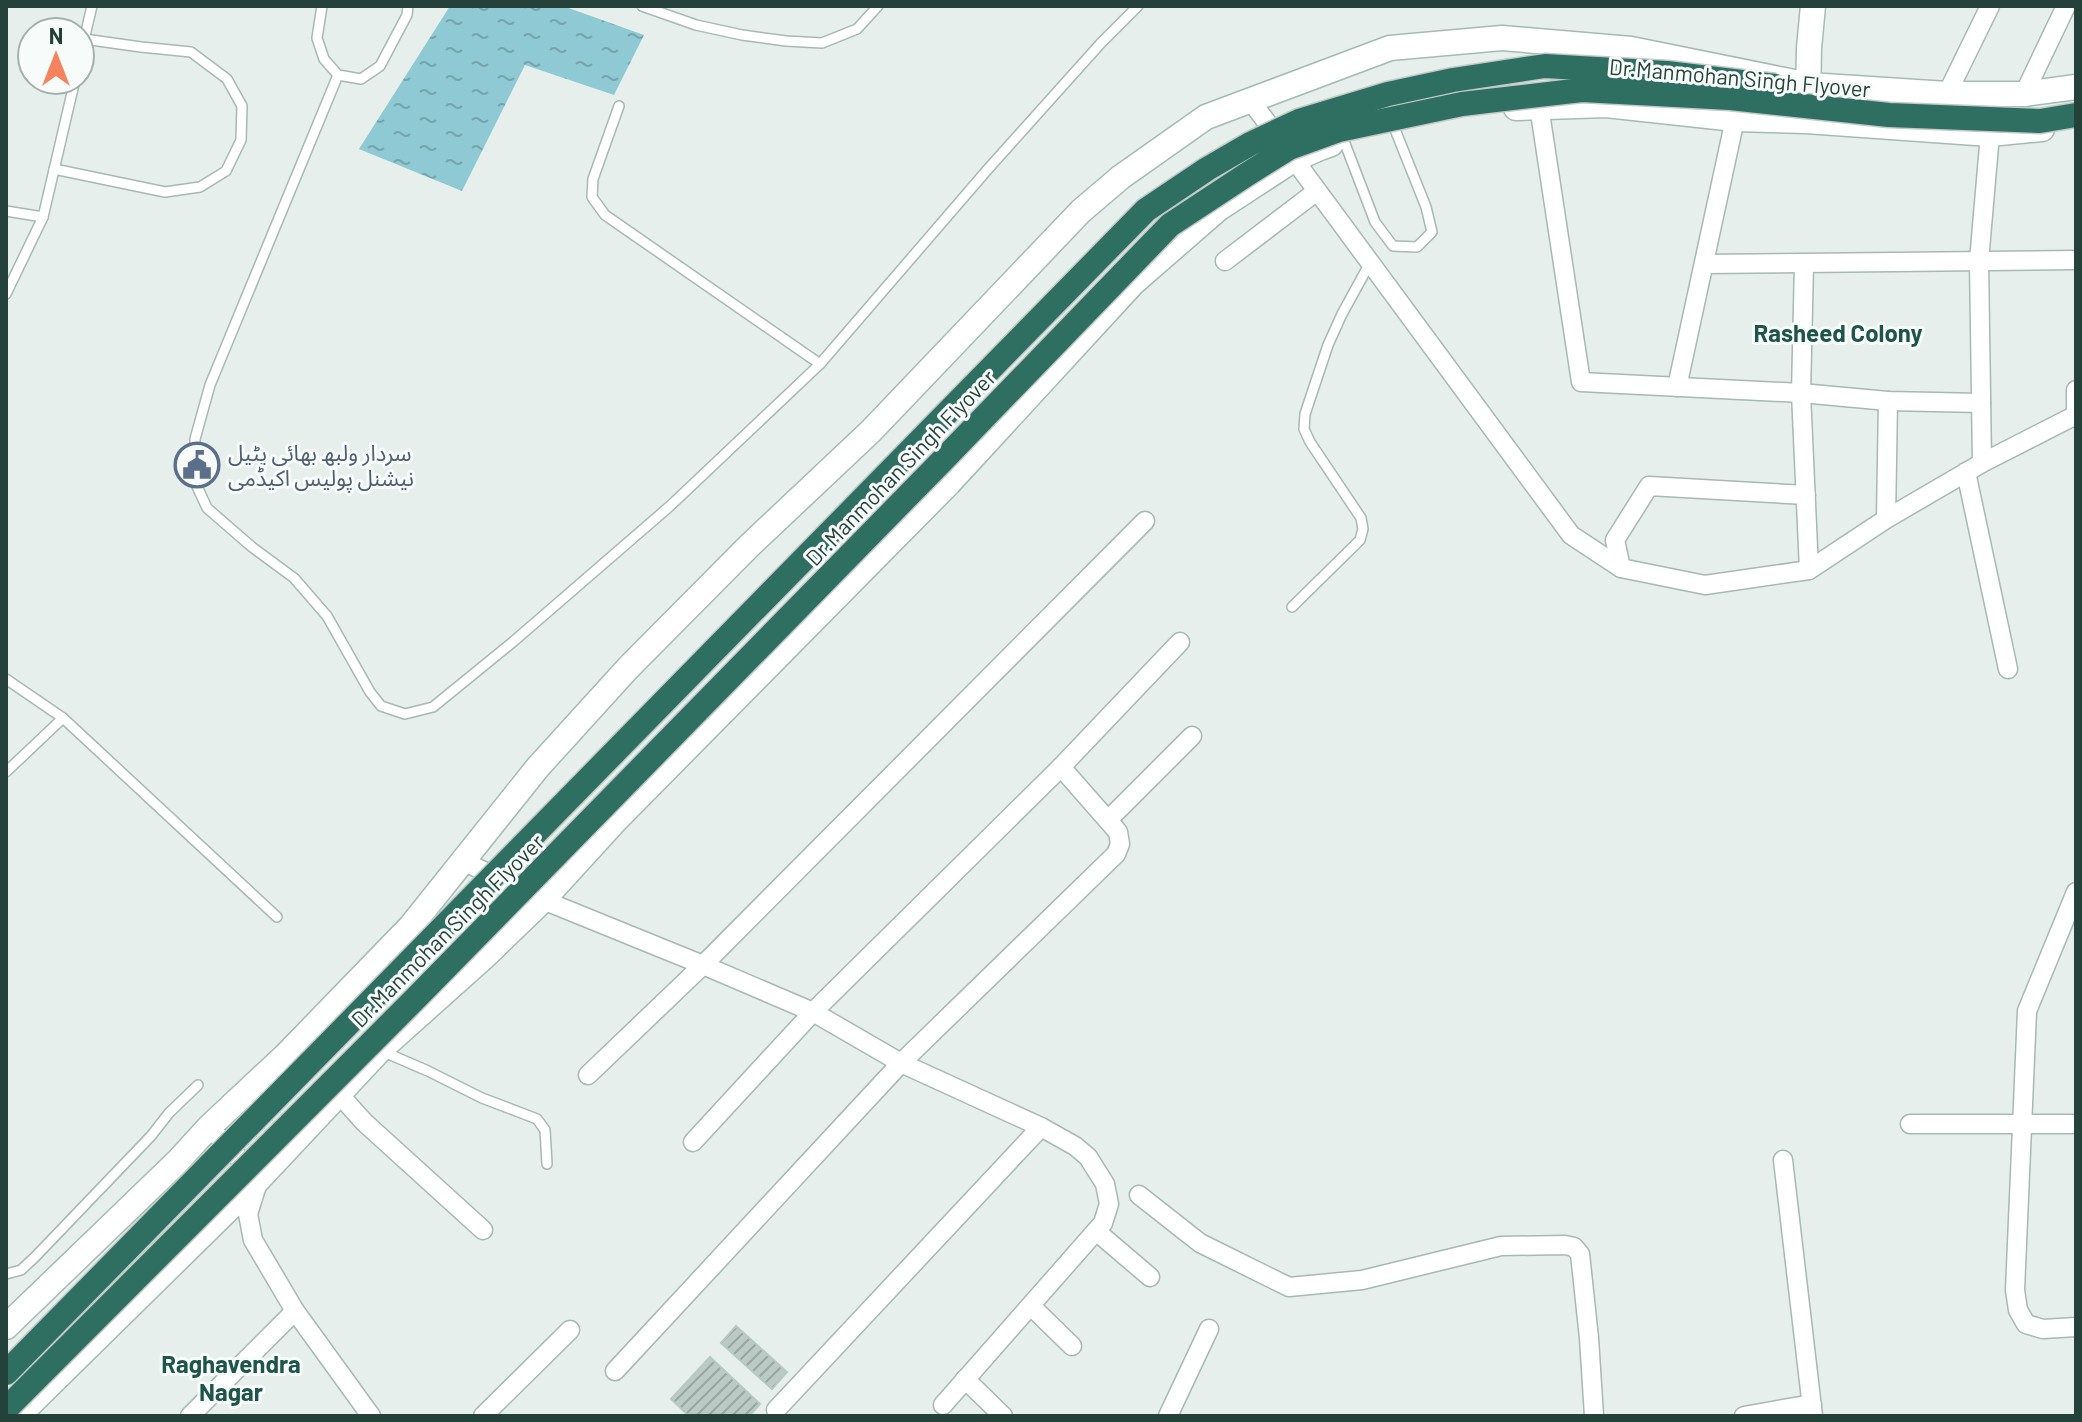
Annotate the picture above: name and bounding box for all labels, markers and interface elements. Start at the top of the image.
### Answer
north arrow [16,16,96,96]
text: N [49,22,63,48]
street label: Dr.Manmohan Singh Flyover [1608,53,1872,101]
district label: Rasheed Colony [1754,318,1922,347]
street label: Dr.Manmohan Singh Flyover [800,364,1000,570]
place label: سردار ولبھ بھائی پٹیل نیشنل پولیس اکیڈمی [228,439,414,493]
public building icon: سردار ولبھ بھائی پٹیل نیشنل پولیس اکیڈمی [173,441,221,489]
street label: Dr.Manmohan Singh Flyover [345,828,549,1032]
district label: Raghavendra Nagar [161,1349,301,1406]

